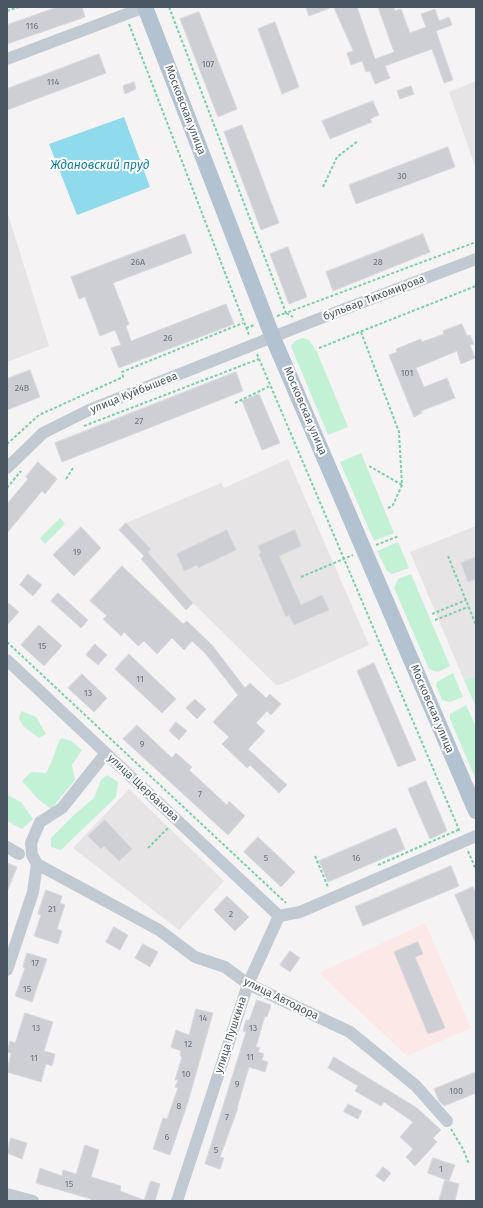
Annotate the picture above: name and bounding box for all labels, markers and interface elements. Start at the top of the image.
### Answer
house number: 116 [26,21,38,31]
house number: 107 [202,59,214,69]
street label: Московская улица [162,63,208,157]
house number: 114 [47,77,59,87]
water label: Ждановский пруд [50,159,150,173]
house number: 30 [397,171,407,181]
house number: 26А [131,257,145,267]
house number: 28 [373,257,383,267]
street label: бульвар Тихомирова [321,273,427,323]
house number: 26 [163,333,173,343]
street label: Московская улица [280,365,330,457]
house number: 101 [401,368,413,378]
street label: улица Куйбышева [88,369,180,417]
house number: 24В [15,383,29,393]
house number: 27 [135,416,143,426]
house number: 19 [73,547,81,557]
house number: 15 [38,641,46,651]
street label: Московская улица [407,663,457,755]
house number: 11 [136,674,144,684]
house number: 13 [84,688,92,698]
house number: 9 [140,739,144,749]
street label: улица Щербакова [105,752,181,824]
house number: 7 [198,789,202,799]
house number: 5 [264,853,268,863]
house number: 16 [352,853,360,863]
house number: 21 [48,904,56,914]
house number: 2 [229,909,233,919]
house number: 17 [31,958,39,968]
street label: улица Автодора [241,975,321,1023]
house number: 15 [23,984,31,994]
street label: улица Пушкина [212,995,250,1075]
house number: 14 [199,1013,207,1023]
house number: 13 [32,1023,40,1033]
house number: 13 [249,1023,257,1033]
house number: 12 [184,1039,192,1049]
house number: 11 [246,1052,254,1062]
house number: 11 [30,1053,38,1063]
house number: 10 [182,1069,190,1079]
house number: 9 [235,1079,239,1089]
house number: 100 [449,1086,463,1096]
house number: 8 [177,1101,181,1111]
house number: 7 [225,1112,229,1122]
house number: 6 [165,1132,169,1142]
house number: 5 [214,1145,218,1155]
house number: 1 [439,1164,443,1174]
house number: 15 [65,1179,73,1189]

